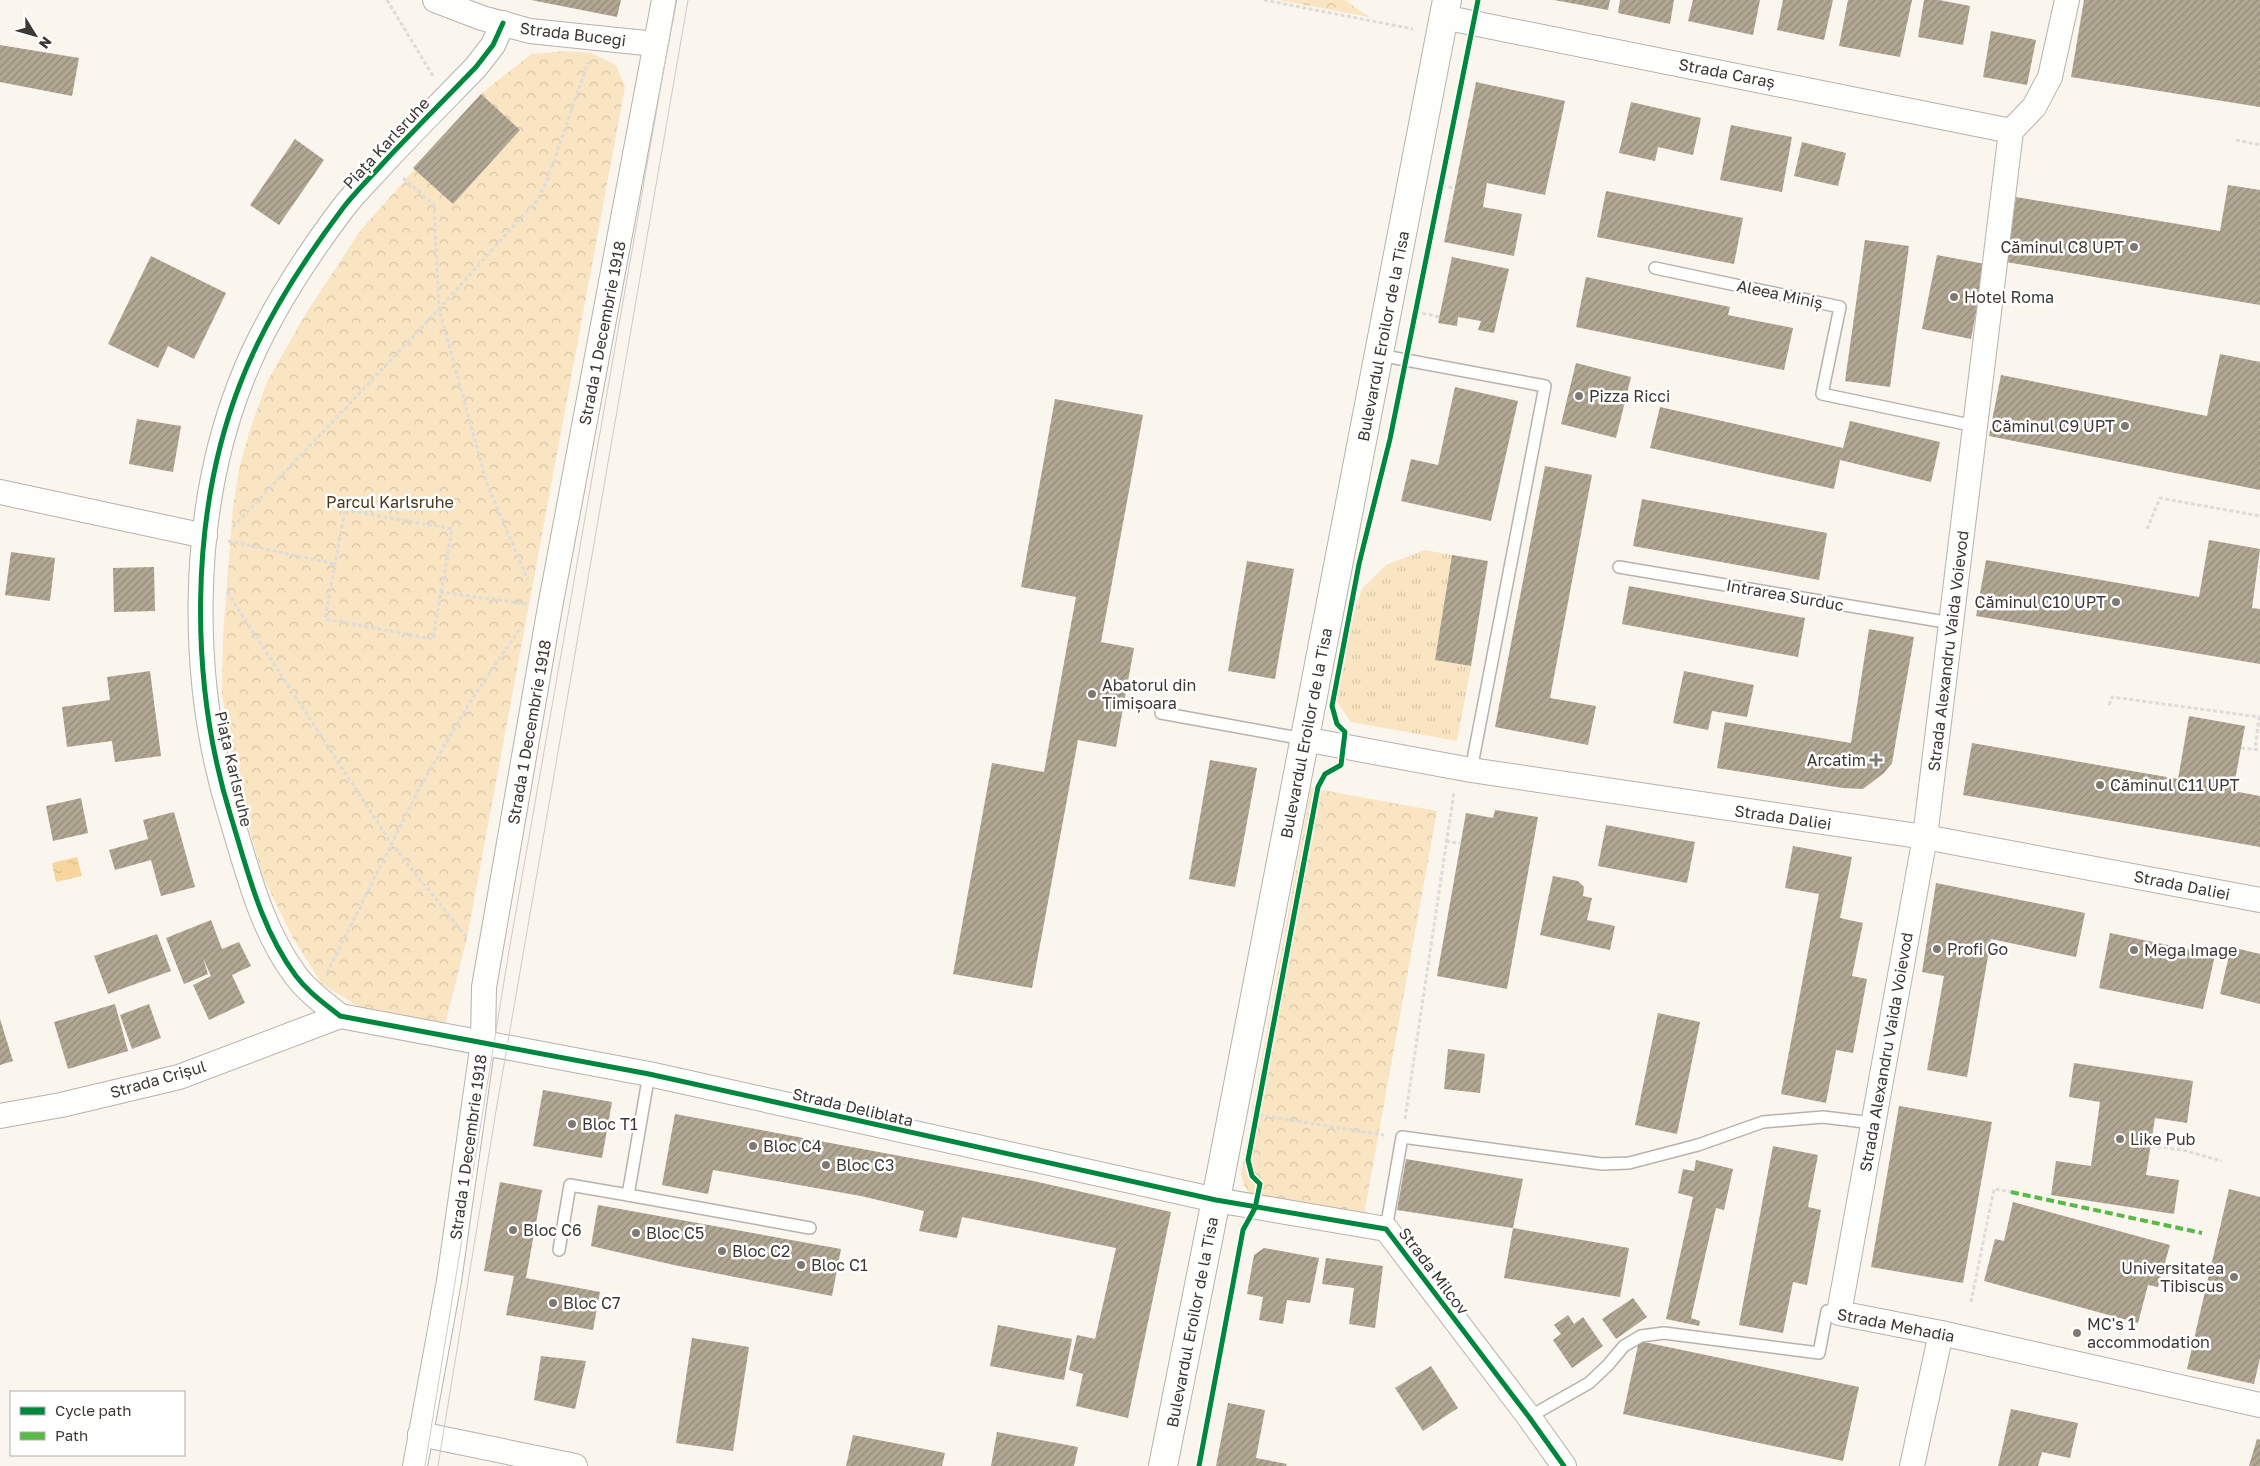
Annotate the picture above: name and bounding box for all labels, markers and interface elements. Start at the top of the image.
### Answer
north arrow [10,10,60,60]
street label: Strada Bucegi [519,18,627,50]
text: N [36,34,56,52]
street label: Strada Caraș [1677,54,1777,92]
street label: Piața Karlsruhe [338,93,434,193]
street label: Bulevardul Eroilor de la Tisa [1353,229,1413,443]
place label: Căminul C8 UPT [2000,237,2124,257]
street label: Strada 1 Decembrie 1918 [574,239,630,427]
marker: Căminul C8 UPT [2128,241,2140,253]
street label: Aleea Miniș [1735,275,1825,313]
place label: Hotel Roma [1964,287,2054,307]
marker: Hotel Roma [1948,291,1960,303]
place label: Pizza Ricci [1589,386,1670,406]
marker: Pizza Ricci [1573,390,1585,402]
place label: Căminul C9 UPT [1992,416,2115,436]
marker: Căminul C9 UPT [2119,420,2131,432]
park label: Parcul Karlsruhe [326,492,454,512]
street label: Strada Alexandru Vaida Voievod [1923,529,1973,773]
street label: Intrarea Surduc [1725,575,1846,615]
place label: Căminul C10 UPT [1975,592,2106,612]
marker: Căminul C10 UPT [2110,596,2122,608]
street label: Bulevardul Eroilor de la Tisa [1276,626,1336,840]
street label: Strada 1 Decembrie 1918 [503,638,555,826]
place label: Abatorul din Timișoara [1102,675,1196,713]
marker: Abatorul din Timișoara [1086,688,1098,700]
street label: Piața Karlsruhe [211,709,257,829]
place label: Arcatim [1807,750,1866,770]
marker: Arcatim [1870,754,1882,766]
place label: Căminul C11 UPT [2110,775,2239,795]
marker: Căminul C11 UPT [2094,779,2106,791]
street label: Strada Daliei [1733,800,1833,834]
street label: Strada Daliei [2132,866,2232,904]
street label: Strada Alexandru Vaida Voievod [1855,931,1917,1173]
place label: Profi Go [1947,939,2008,959]
place label: Mega Image [2144,940,2237,960]
marker: Profi Go [1931,943,1943,955]
marker: Mega Image [2128,944,2140,956]
street label: Strada 1 Decembrie 1918 [445,1053,491,1241]
street label: Strada Crișul [108,1056,208,1102]
street label: Strada Deliblata [791,1083,915,1131]
place label: Bloc T1 [582,1114,638,1134]
marker: Bloc T1 [566,1118,578,1130]
place label: Like Pub [2130,1129,2196,1149]
marker: Like Pub [2114,1133,2126,1145]
place label: Bloc C4 [763,1136,822,1156]
marker: Bloc C4 [747,1140,759,1152]
place label: Bloc C3 [836,1155,894,1175]
marker: Bloc C3 [820,1159,832,1171]
street label: Bulevardul Eroilor de la Tisa [1162,1215,1222,1429]
place label: Bloc C6 [523,1220,582,1240]
place label: Bloc C5 [646,1223,704,1243]
street label: Strada Milcov [1395,1223,1473,1319]
marker: Bloc C6 [507,1224,519,1236]
marker: Bloc C5 [630,1227,642,1239]
place label: Bloc C2 [732,1241,790,1261]
marker: Bloc C2 [716,1245,728,1257]
place label: Bloc C1 [811,1255,868,1275]
place label: Universitatea Tibiscus [2121,1258,2224,1296]
marker: Bloc C1 [795,1259,807,1271]
marker: Universitatea Tibiscus [2228,1271,2240,1283]
place label: Bloc C7 [563,1293,620,1313]
marker: Bloc C7 [547,1297,559,1309]
street label: Strada Mehadia [1835,1304,1957,1346]
place label: MC's 1 accommodation [2087,1314,2210,1352]
marker: MC's 1 accommodation [2071,1327,2083,1339]
legend [10,1391,185,1456]
text: Cycle path [55,1401,131,1419]
text: Path [55,1426,88,1444]

